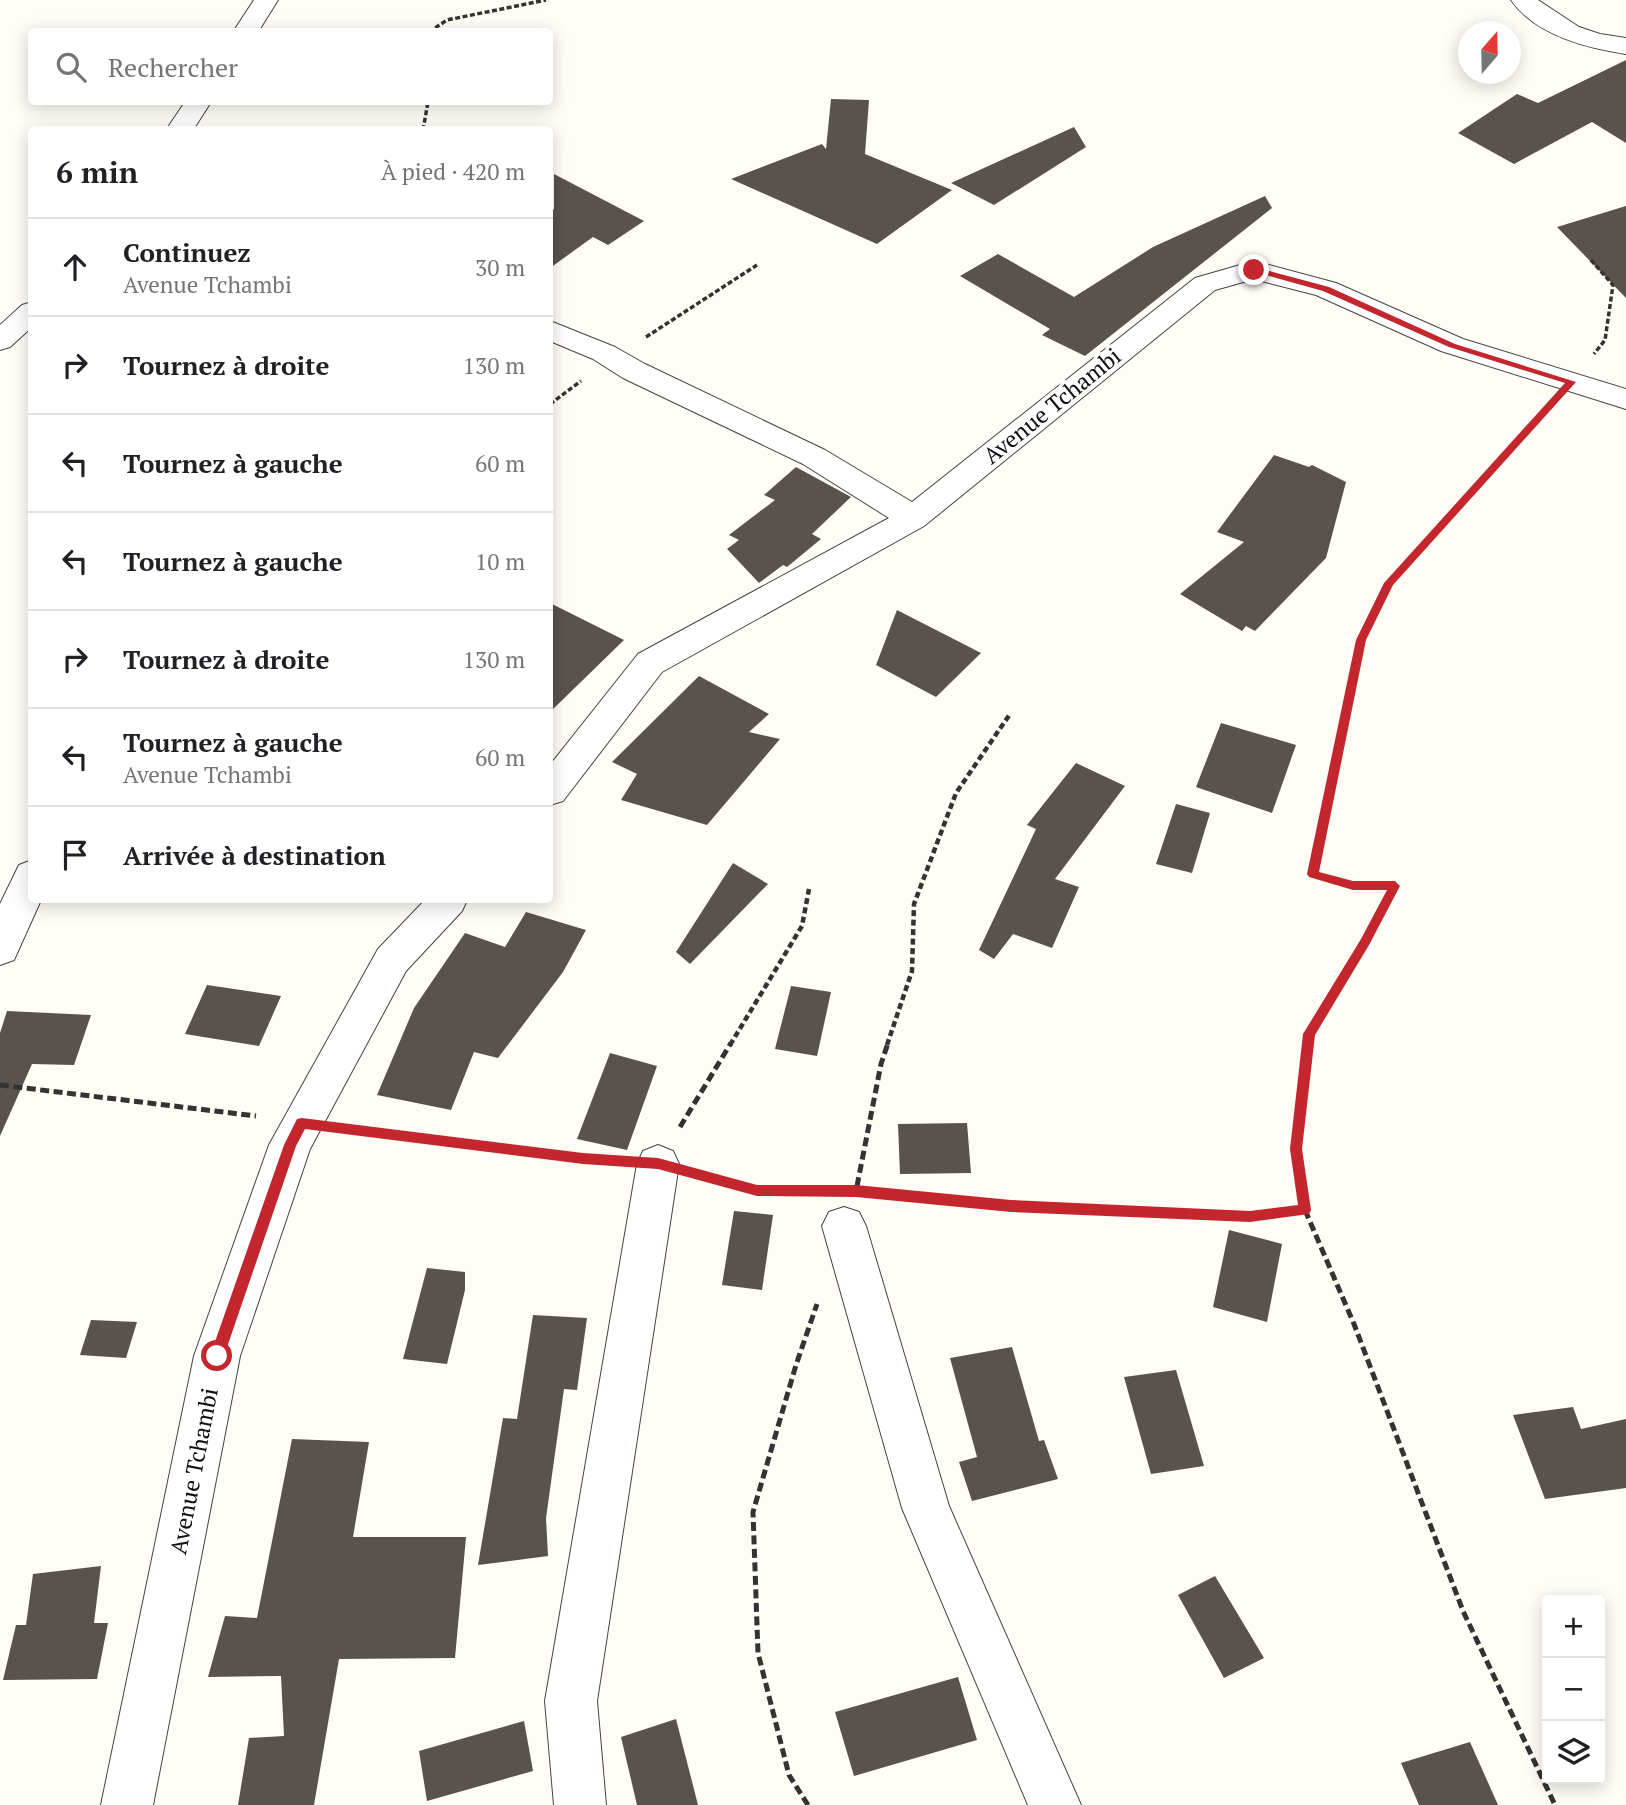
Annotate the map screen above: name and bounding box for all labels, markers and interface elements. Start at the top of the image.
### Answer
north arrow [1458,21,1521,84]
search box [28,28,553,105]
icon: search [52,48,90,86]
text: Rechercher [108,50,238,84]
text: 6 min [56,152,138,192]
text: À pied · 420 m [381,156,525,187]
text: Continuez [123,235,251,269]
icon: ahead [56,248,94,286]
text: 30 m [475,252,525,283]
route end [1238,254,1269,285]
text: Avenue Tchambi [123,269,292,300]
street label: Avenue Tchambi [976,340,1127,471]
icon: right [56,346,94,384]
text: Tournez à droite [123,348,329,382]
text: 130 m [463,350,525,381]
icon: left [56,444,94,482]
text: Tournez à gauche [123,446,343,480]
text: 60 m [475,448,525,479]
icon: left [56,542,94,580]
text: Tournez à gauche [123,544,343,578]
text: 10 m [475,546,525,577]
icon: right [56,640,94,678]
text: Tournez à droite [123,642,329,676]
text: 130 m [463,644,525,675]
text: Tournez à gauche [123,725,343,759]
icon: left [56,738,94,776]
text: 60 m [475,742,525,773]
text: Avenue Tchambi [123,759,292,790]
icon: arrive [56,836,94,874]
text: Arrivée à destination [123,838,386,872]
route start [201,1340,232,1371]
street label: Avenue Tchambi [162,1385,225,1557]
map controls [1542,1595,1605,1784]
button: + [1542,1595,1605,1658]
button: − [1542,1658,1605,1721]
button: layers [1542,1721,1605,1784]

